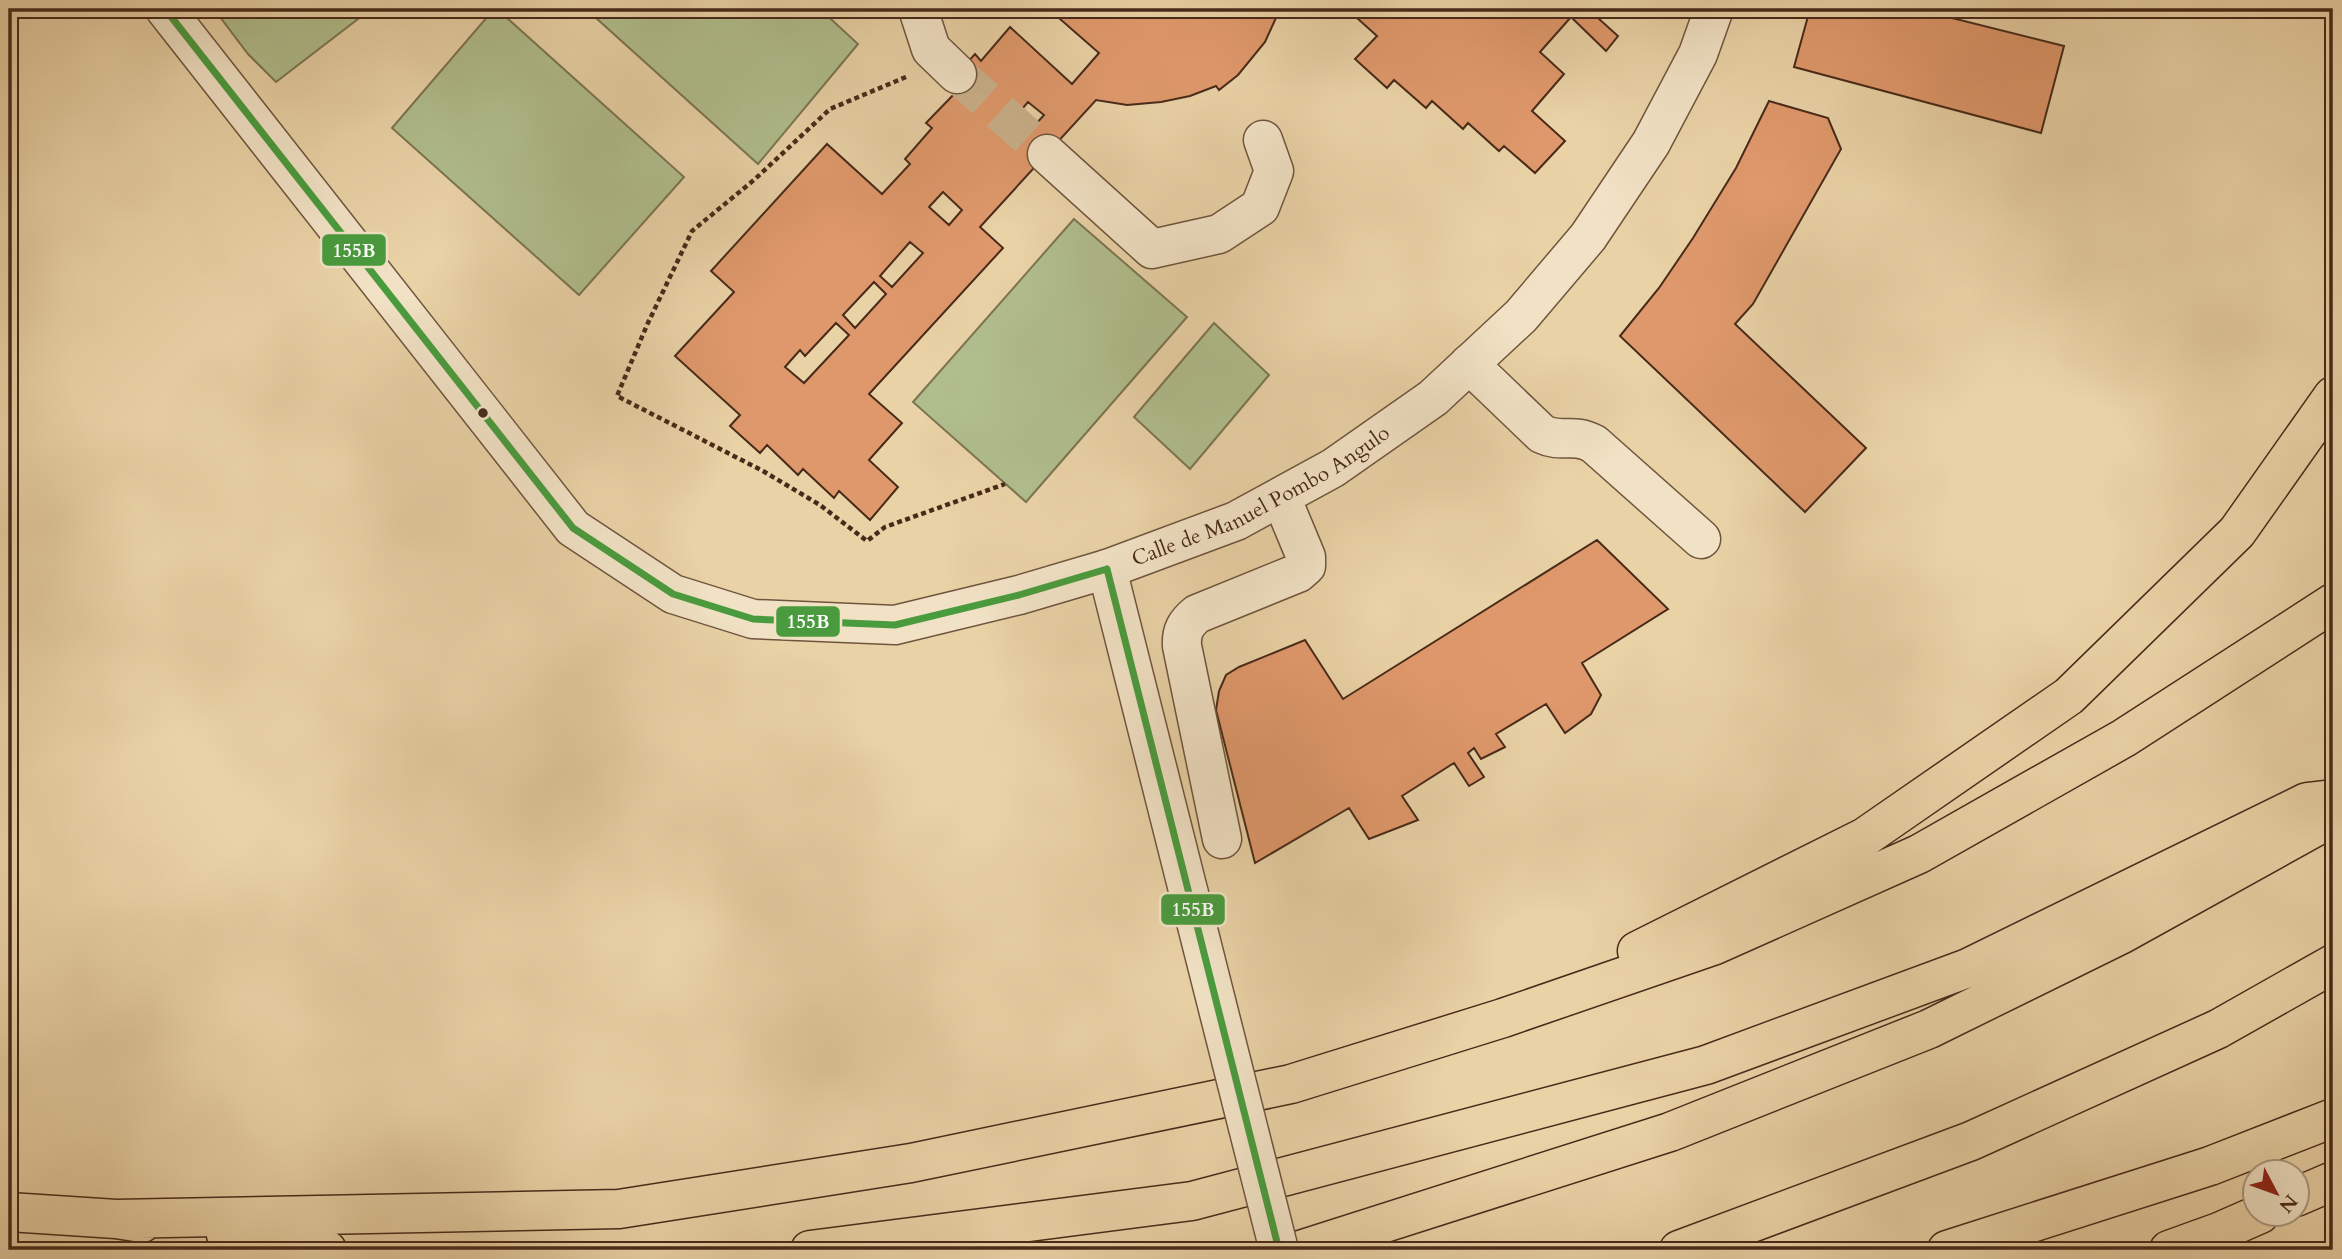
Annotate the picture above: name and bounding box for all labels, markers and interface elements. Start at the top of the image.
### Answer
line badge: 155B [321,233,387,267]
text: 155B [333,238,375,264]
unlabelled marker [476,406,490,420]
street label: Calle de Manuel Pombo Angulo [1127,418,1395,573]
line badge: 155B [775,605,841,638]
text: 155B [787,609,829,635]
line badge: 155B [1160,893,1226,926]
text: 155B [1172,897,1214,923]
north arrow [2240,1158,2310,1228]
text: N [2273,1189,2303,1219]

